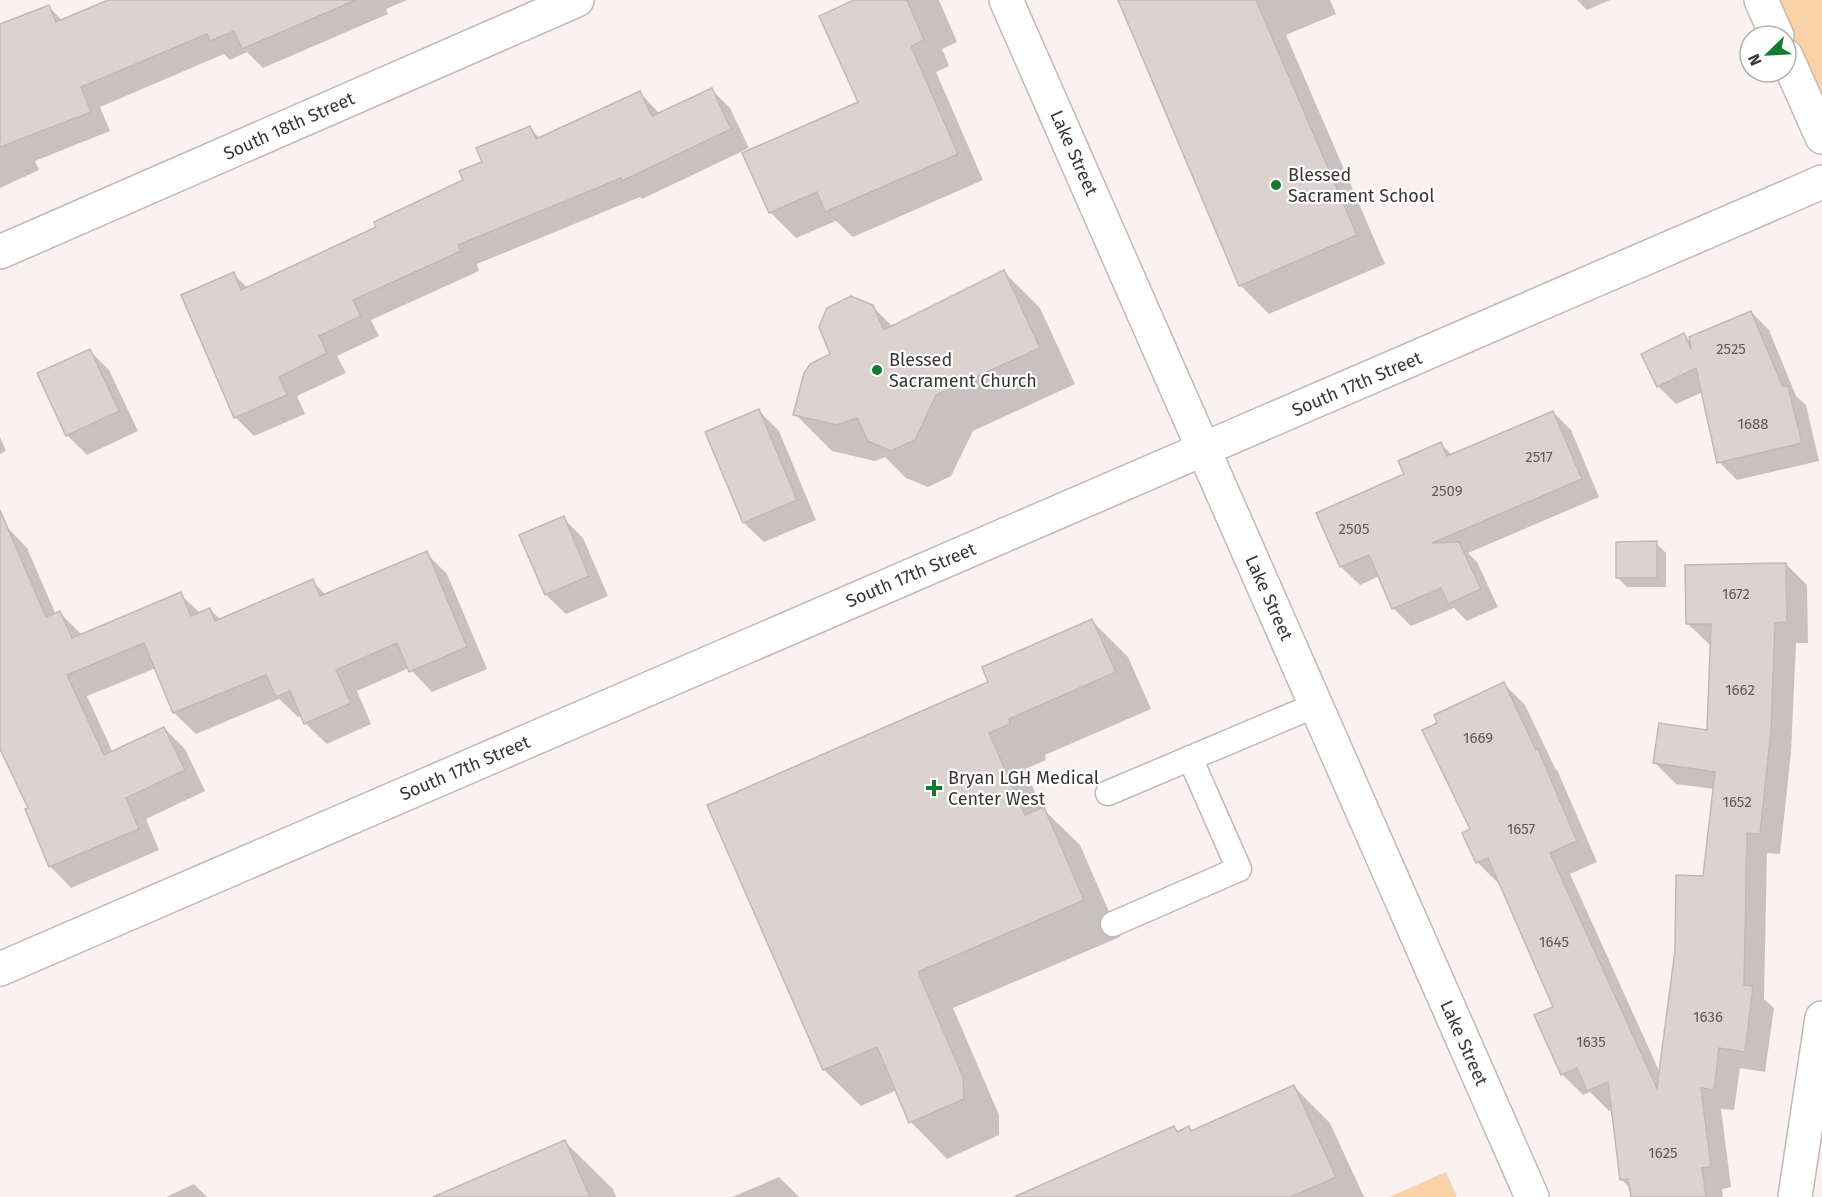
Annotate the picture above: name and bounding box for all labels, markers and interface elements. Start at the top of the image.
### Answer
north arrow [1738,24,1798,84]
text: N [1744,51,1766,69]
street label: South 18th Street [220,87,358,165]
street label: Lake Street [1045,107,1103,200]
place label: Blessed Sacrament School [1288,164,1435,207]
marker: Blessed Sacrament School [1269,178,1283,192]
house number: 2525 [1716,340,1746,358]
street label: South 17th Street [1289,347,1426,421]
place label: Blessed Sacrament Church [889,349,1037,392]
marker: Blessed Sacrament Church [870,363,884,377]
house number: 1688 [1737,415,1769,433]
house number: 2517 [1525,448,1553,466]
house number: 2509 [1431,482,1463,500]
house number: 2505 [1339,520,1369,538]
street label: South 17th Street [843,538,980,612]
street label: Lake Street [1240,552,1298,645]
house number: 1672 [1722,585,1750,603]
house number: 1662 [1725,681,1755,699]
house number: 1669 [1463,729,1493,747]
street label: South 17th Street [397,731,534,805]
place label: Bryan LGH Medical Center West [948,767,1099,810]
marker: Bryan LGH Medical Center West [925,779,943,797]
house number: 1652 [1722,793,1752,811]
house number: 1657 [1507,820,1535,838]
house number: 1645 [1539,933,1569,951]
street label: Lake Street [1435,997,1493,1090]
house number: 1636 [1693,1008,1723,1026]
house number: 1635 [1576,1033,1606,1051]
house number: 1625 [1648,1144,1678,1162]

